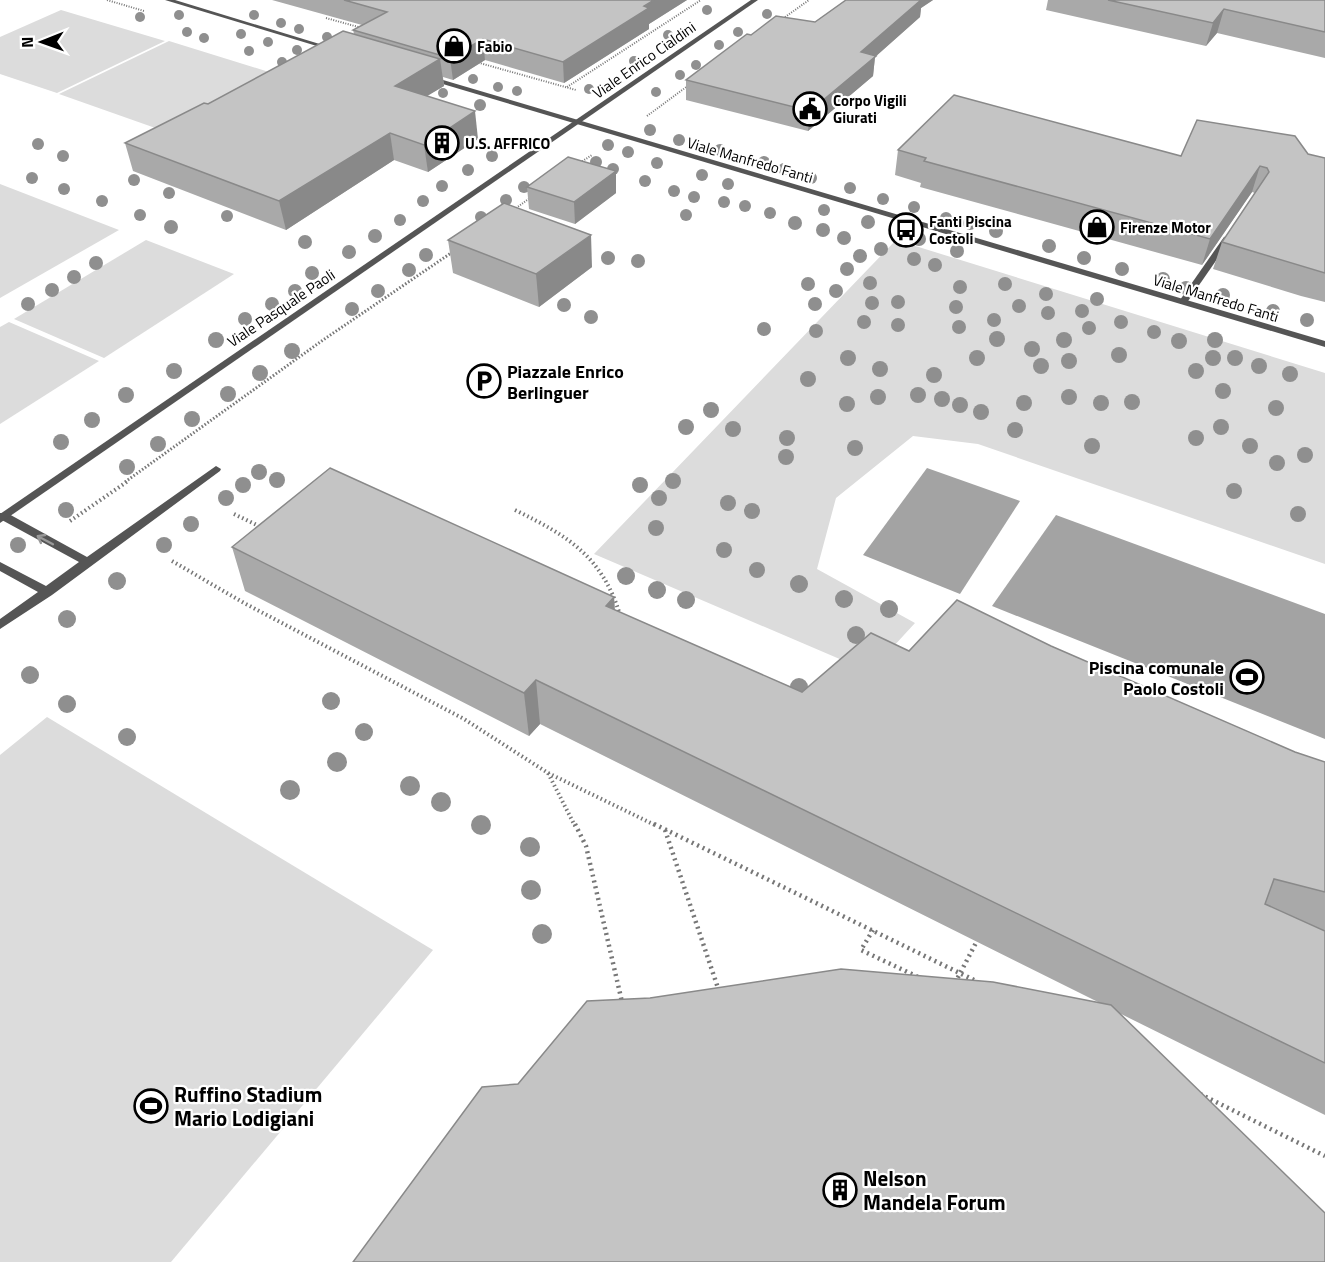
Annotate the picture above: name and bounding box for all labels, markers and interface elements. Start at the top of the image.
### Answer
north arrow [12,12,72,72]
street label: Viale Enrico Cialdini [588,16,700,104]
shop icon: Fabio [436,28,472,64]
place label: Fabio [477,35,512,58]
text: N [15,37,39,48]
place label: Corpo Vigili Giurati [833,89,907,129]
public building icon: Corpo Vigili Giurati [792,91,828,127]
building icon: U.S. AFFRICO [424,125,460,161]
street label: Viale Manfredo Fanti [684,131,816,189]
place label: U.S. AFFRICO [465,132,550,155]
shop icon: Firenze Motor [1079,209,1115,245]
place label: Fanti Piscina Costoli [929,210,1012,250]
bus stop icon: Fanti Piscina Costoli [888,212,924,248]
place label: Firenze Motor [1120,216,1211,239]
street label: Viale Pasquale Paoli [222,263,340,353]
street label: Viale Manfredo Fanti [1150,268,1282,328]
place label: Piazzale Enrico Berlinguer [507,358,624,406]
parking icon: Piazzale Enrico Berlinguer [466,363,502,399]
one-way arrow [37,534,55,545]
place label: Piscina comunale Paolo Costoli [1089,654,1224,702]
sports icon: Piscina comunale Paolo Costoli [1229,659,1265,695]
place label: Ruffino Stadium Mario Lodigiani [174,1078,322,1134]
sports icon: Ruffino Stadium Mario Lodigiani [133,1088,169,1124]
place label: Nelson Mandela Forum [863,1162,1006,1218]
building icon: Nelson Mandela Forum [822,1172,858,1208]

